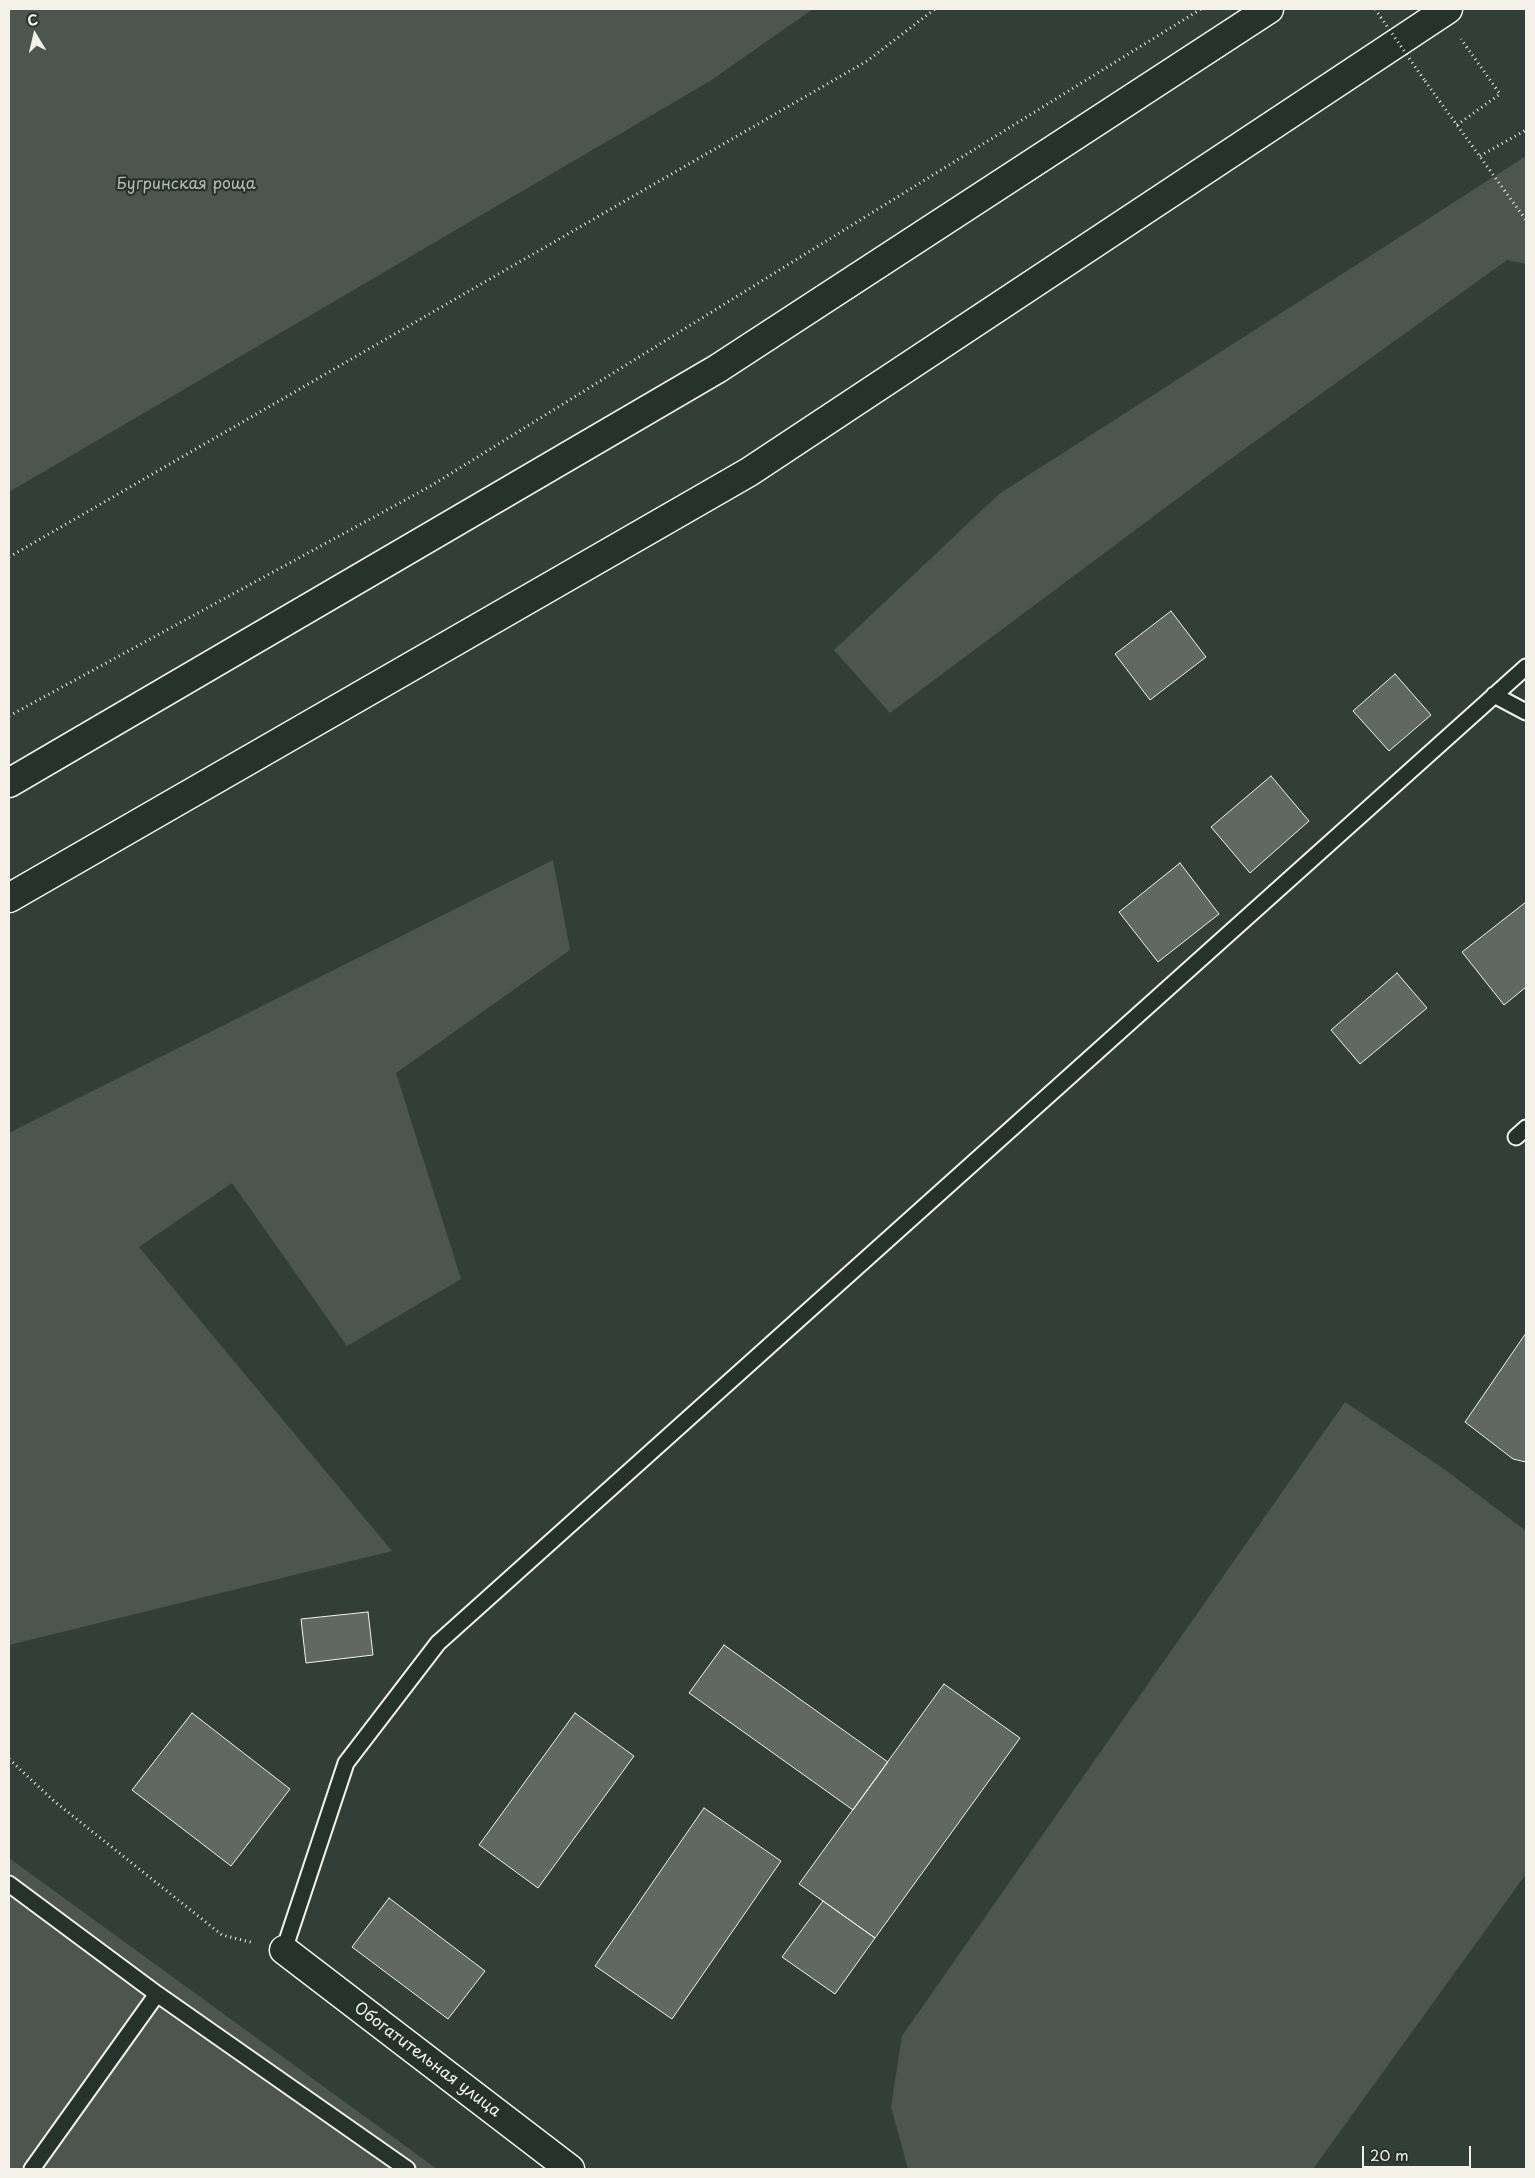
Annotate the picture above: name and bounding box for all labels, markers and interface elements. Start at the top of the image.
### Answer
text: С [26,8,39,31]
north arrow [10,10,60,60]
park label: Бугринская роща [116,175,256,195]
street label: Обогатительная улица [350,1998,504,2122]
scale bar [1365,2136,1474,2168]
text: 20 m [1370,2143,1409,2166]

